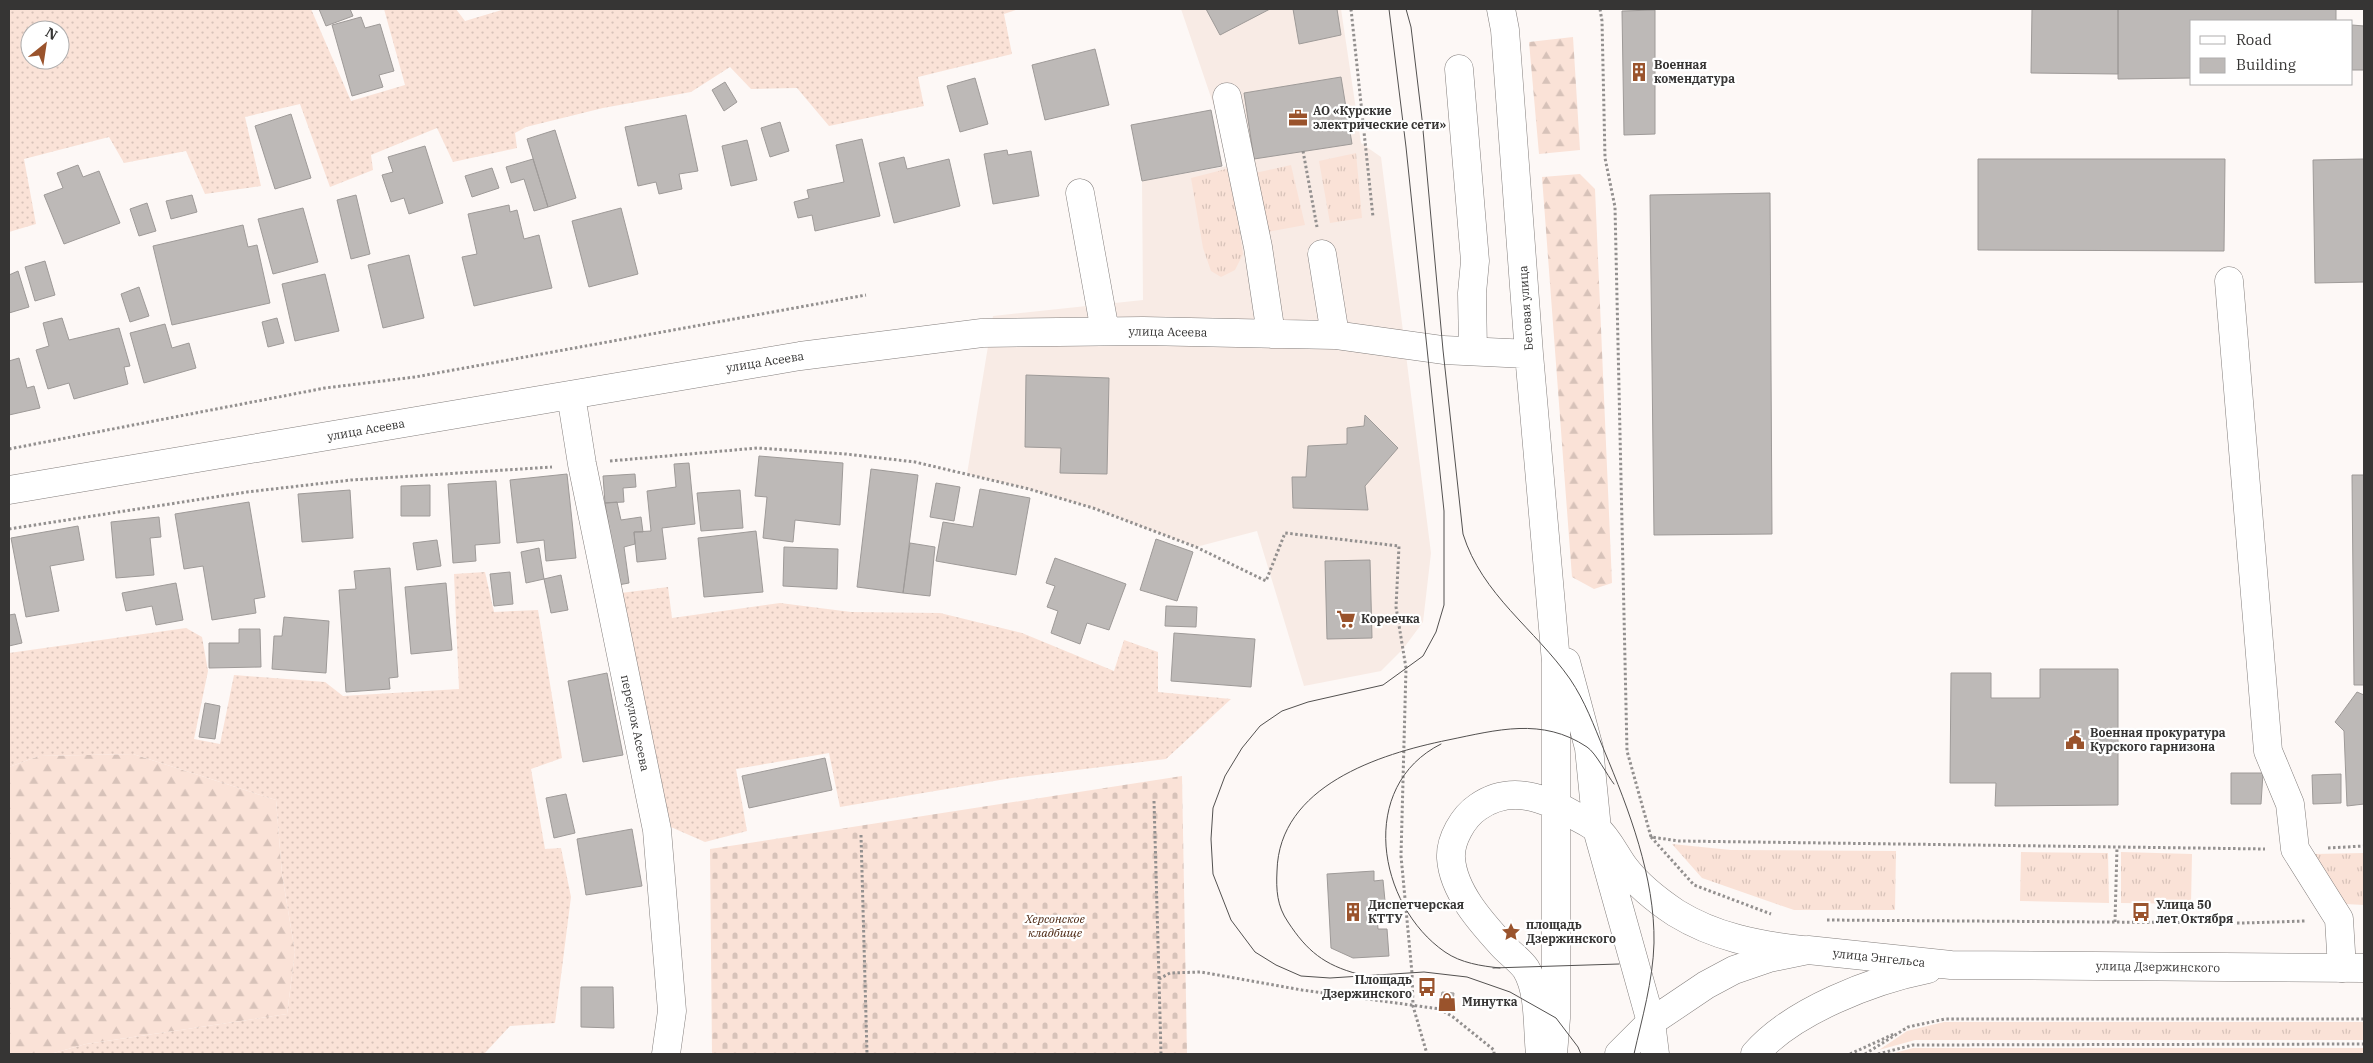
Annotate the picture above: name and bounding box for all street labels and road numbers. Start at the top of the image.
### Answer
street label: Беговая улица [1515,265,1536,351]
street label: улица Асеева [1129,323,1208,340]
street label: улица Асеева [725,348,805,375]
street label: улица Асеева [326,415,406,444]
street label: переулок Асеева [618,673,653,773]
street label: улица Энгельса [1832,945,1926,970]
street label: улица Дзержинского [2096,958,2220,975]

